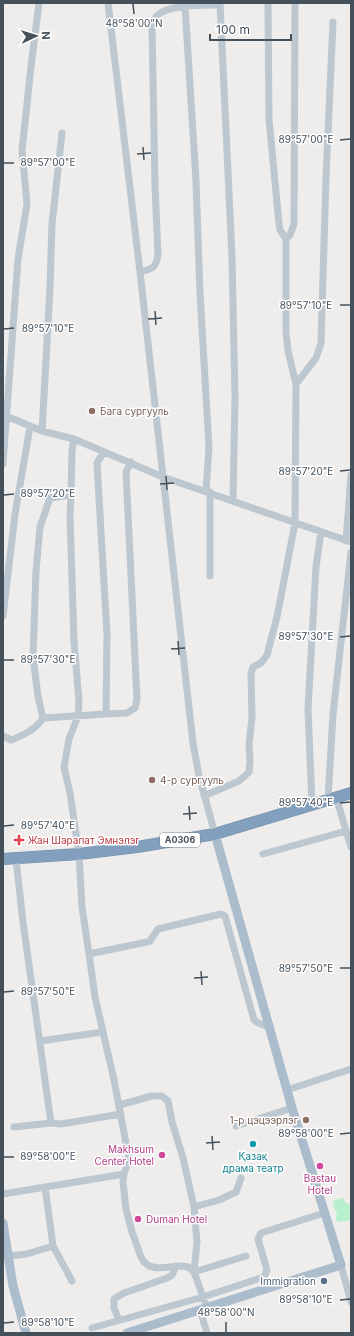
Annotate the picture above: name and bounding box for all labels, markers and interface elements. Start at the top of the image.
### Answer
north arrow [16,16,56,56]
scale bar [210,16,291,42]
text: 48°58'00"N [105,17,163,29]
text: 100 m [216,22,250,37]
text: N [39,31,53,40]
text: 89°57'00"E [279,133,333,145]
text: 89°57'00"E [21,156,75,168]
text: 89°57'10"E [280,299,332,311]
text: 89°57'10"E [22,322,74,334]
place label: Бага сургууль [100,405,169,417]
marker: Бага сургууль [87,406,97,416]
text: 89°57'20"E [279,465,333,477]
text: 89°57'20"E [21,487,75,499]
text: 89°57'30"E [279,630,333,642]
text: 89°57'30"E [21,653,75,665]
place label: 4-р сургууль [160,774,224,786]
marker: 4-р сургууль [147,775,157,785]
text: 89°57'40"E [279,796,333,808]
text: 89°57'40"E [21,819,75,831]
road number: A0306 [160,833,200,847]
marker: Жан Шарапат Эмнэлэг [13,834,25,846]
place label: Жан Шарапат Эмнэлэг [28,834,140,846]
text: 89°57'50"E [279,962,333,974]
text: 89°57'50"E [21,985,75,997]
place label: 1-р цэцээрлэг [230,1114,299,1126]
marker: 1-р цэцээрлэг [301,1115,311,1125]
text: 89°58'00"E [278,1127,334,1139]
marker: Қазақ драма театр [248,1139,258,1149]
place label: Makhsum Center Hotel [95,1143,154,1167]
text: 89°58'00"E [20,1150,76,1162]
marker: Makhsum Center Hotel [157,1150,167,1160]
place label: Қазақ драма театр [222,1150,284,1174]
marker: Bastau Hotel [315,1161,325,1171]
place label: Bastau Hotel [304,1172,336,1196]
place label: Duman Hotel [146,1213,207,1225]
marker: Duman Hotel [133,1214,143,1224]
place label: Immigration [260,1275,316,1287]
marker: Immigration [319,1276,329,1286]
text: 89°58'10"E [279,1293,333,1305]
text: 48°58'00"N [197,1306,255,1318]
text: 89°58'10"E [21,1316,75,1328]

